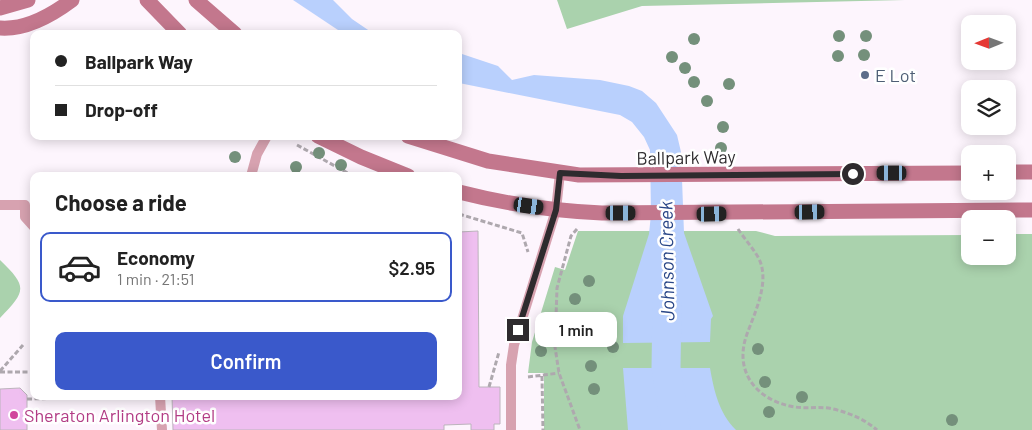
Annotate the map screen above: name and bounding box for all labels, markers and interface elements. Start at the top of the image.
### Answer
north arrow [961,15,1016,70]
map controls [961,15,1016,265]
text: Ballpark Way [85,50,193,73]
place label: E Lot [875,64,916,86]
marker: E Lot [859,69,871,81]
button: layers [961,80,1016,135]
text: Drop-off [85,98,158,121]
street label: Ballpark Way [636,145,736,169]
button: + [961,145,1016,200]
route start [842,163,864,185]
car [877,166,907,181]
text: Choose a ride [55,189,187,215]
car [513,196,544,216]
water label: Johnson Creek [653,200,679,321]
car [794,204,825,220]
car [606,206,636,221]
car [696,206,727,222]
button: − [961,210,1016,265]
icon: car [57,245,102,290]
text: Economy [117,246,195,269]
text: $2.95 [388,256,435,279]
text: 1 min · 21:51 [117,269,194,288]
callout: 1 min [536,312,618,348]
route end [507,319,529,341]
text: 1 min [559,320,593,339]
button: Confirm [55,332,437,390]
place label: Sheraton Arlington Hotel [24,404,215,426]
marker: Sheraton Arlington Hotel [8,409,20,421]

